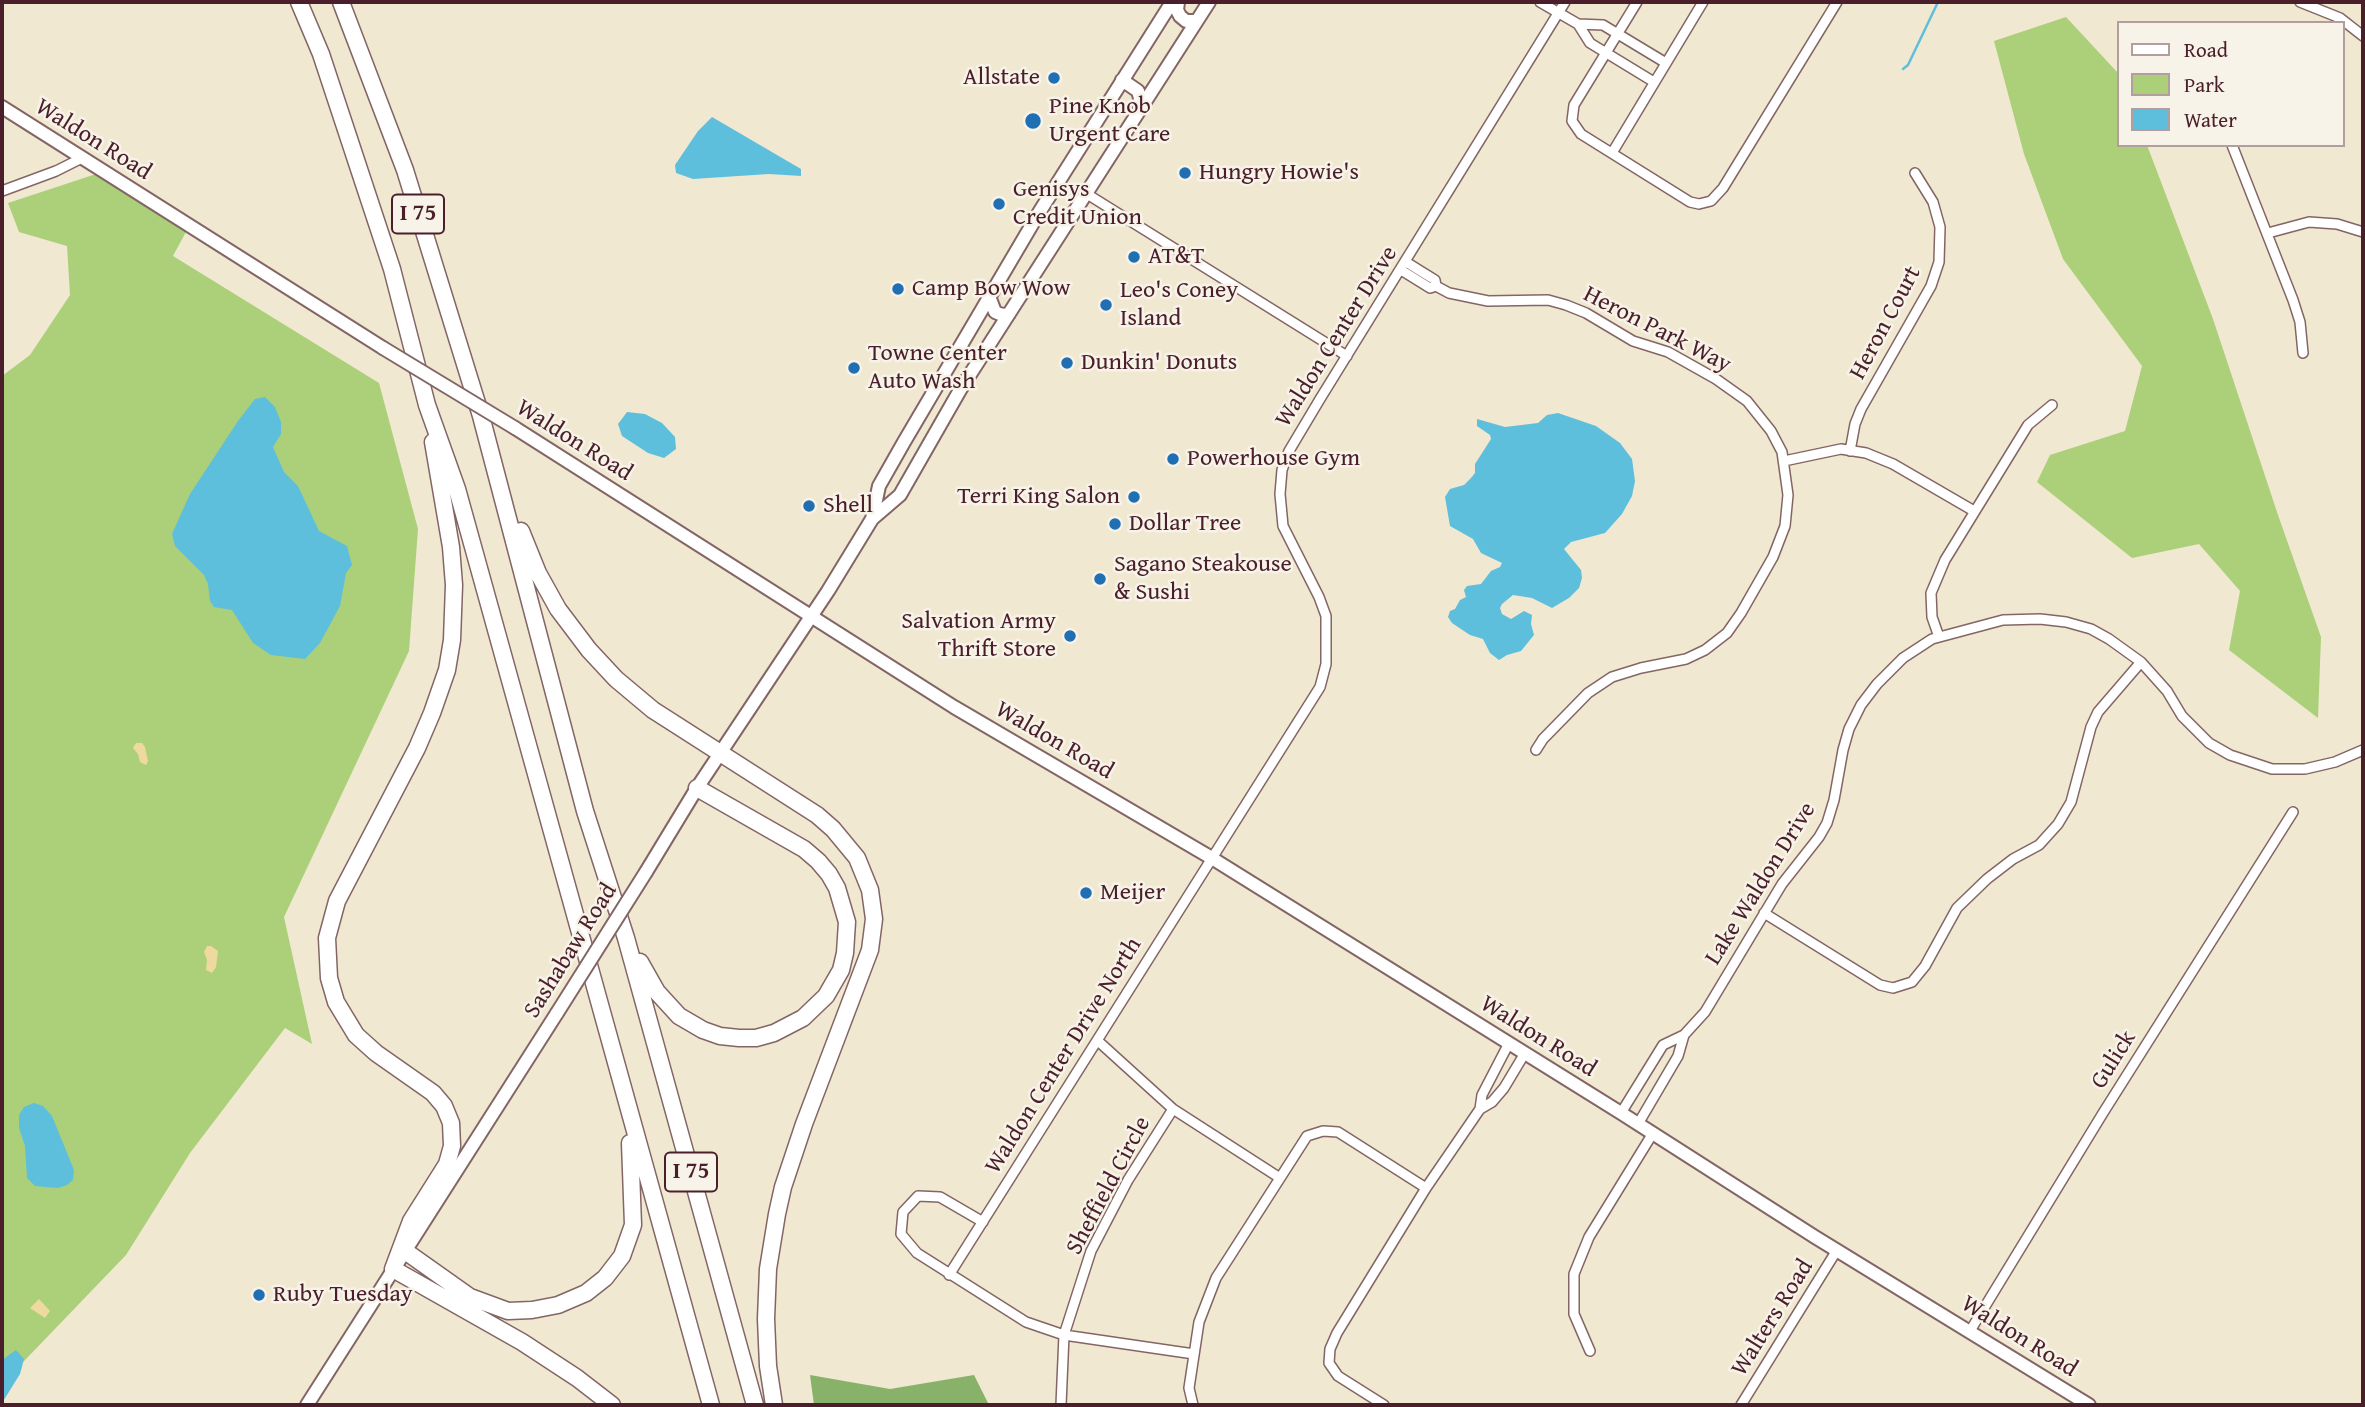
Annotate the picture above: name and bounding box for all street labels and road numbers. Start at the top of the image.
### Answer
street label: Waldon Road [30,93,156,187]
road number: I 75 [392,195,444,234]
street label: Waldon Center Drive [1270,241,1404,433]
street label: Heron Court [1844,261,1928,385]
street label: Heron Park Way [1578,280,1736,380]
street label: Waldon Road [511,394,637,488]
street label: Waldon Road [990,696,1118,786]
street label: Lake Waldon Drive [1699,797,1823,971]
street label: Sashabaw Road [518,878,624,1024]
street label: Waldon Center Drive North [979,933,1149,1179]
street label: Waldon Road [1475,990,1601,1084]
street label: Gulick [2085,1026,2143,1094]
street label: Sheffield Circle [1061,1112,1157,1260]
road number: I 75 [665,1152,717,1191]
street label: Walters Road [1726,1254,1820,1382]
street label: Waldon Road [1956,1290,2082,1384]

